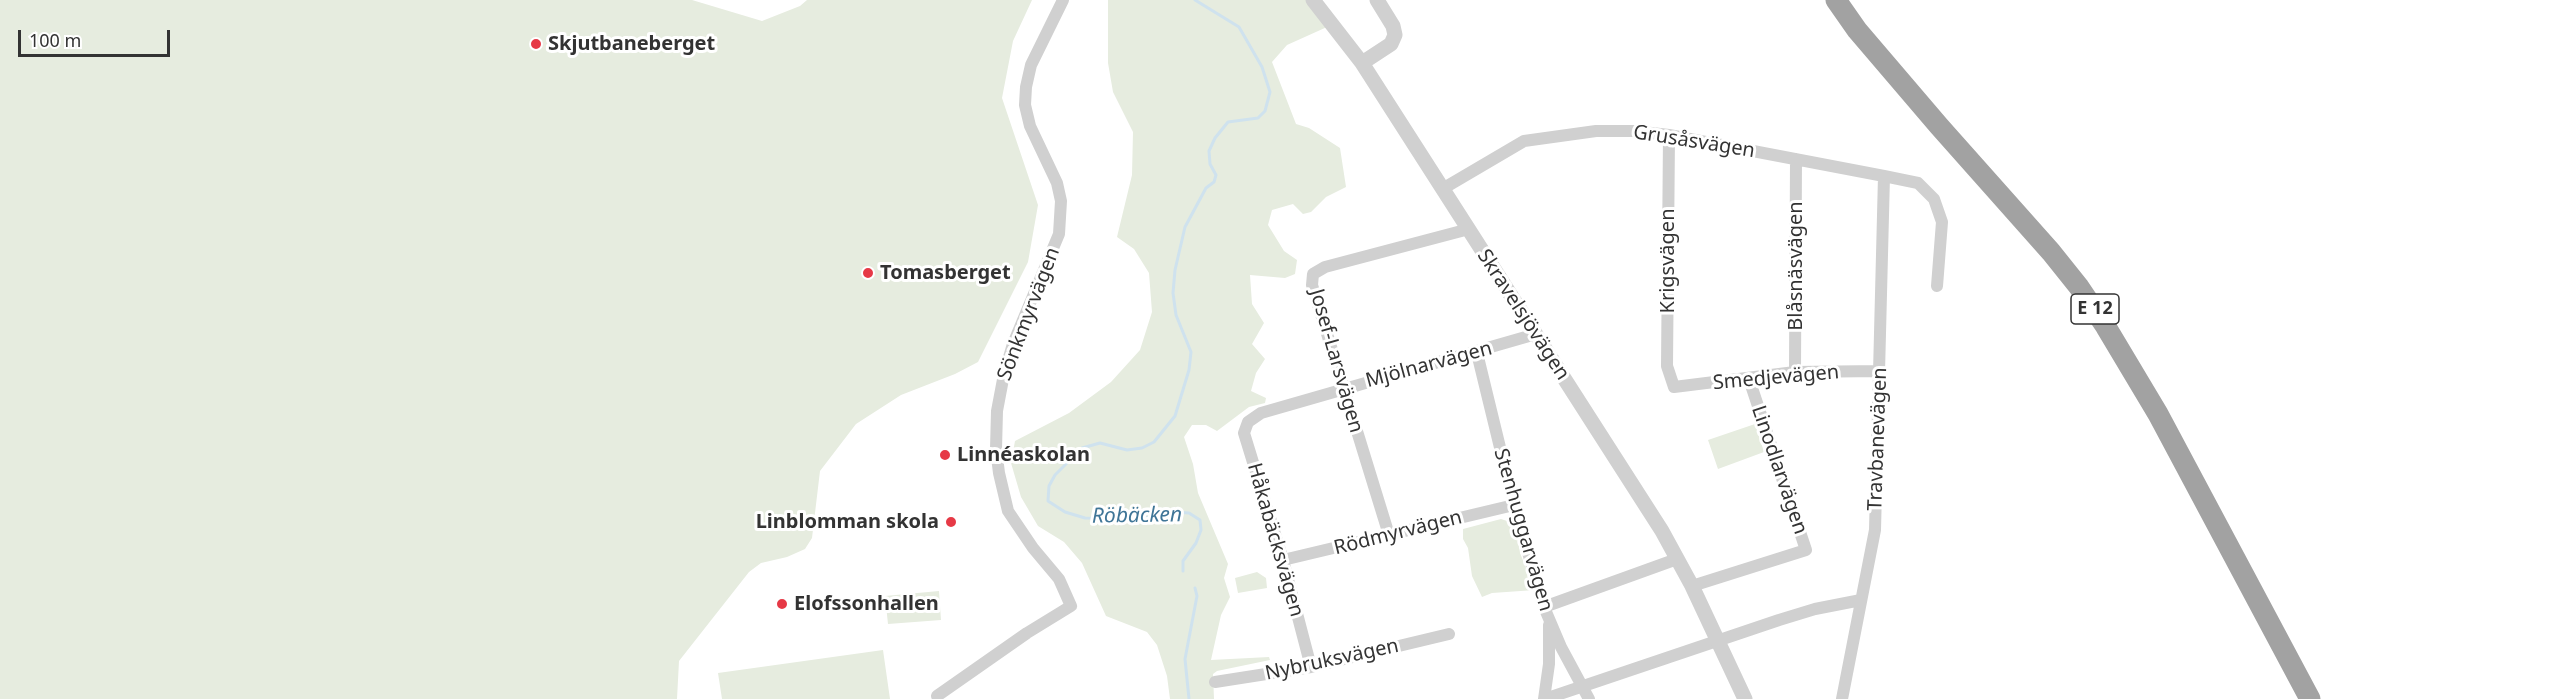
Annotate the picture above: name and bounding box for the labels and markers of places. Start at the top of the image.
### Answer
place label: Skjutbaneberget [548,32,715,56]
marker: Skjutbaneberget [529,37,543,51]
place label: Tomasberget [880,261,1011,285]
marker: Tomasberget [861,266,875,280]
place label: Linnéaskolan [957,443,1090,467]
marker: Linnéaskolan [938,448,952,462]
place label: Linblomman skola [756,510,939,534]
marker: Linblomman skola [944,515,958,529]
place label: Elofssonhallen [794,592,939,616]
marker: Elofssonhallen [775,597,789,611]

